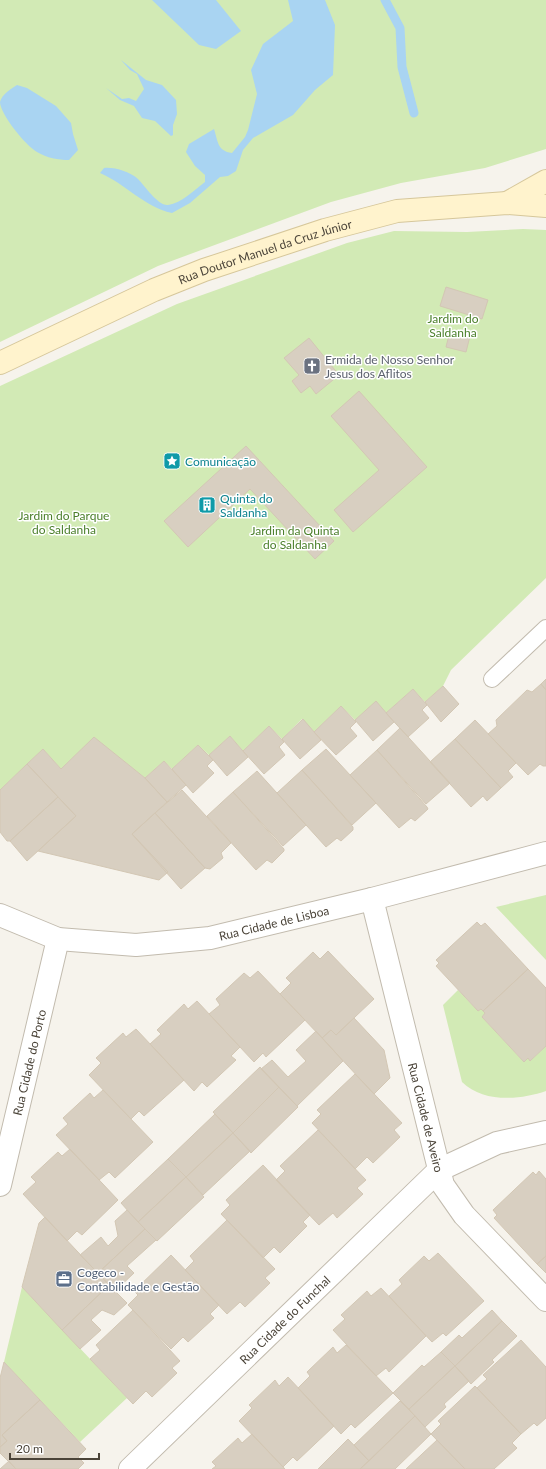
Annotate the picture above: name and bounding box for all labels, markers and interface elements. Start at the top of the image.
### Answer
street label: Rua Doutor Manuel da Cruz Júnior [176,216,354,287]
park label: Jardim do Saldanha [428,311,479,340]
place label: Ermida de Nosso Senhor Jesus dos Aflitos [325,352,455,381]
church icon: Ermida de Nosso Senhor Jesus dos Aflitos [302,356,322,376]
place icon: Comunicação [162,451,182,471]
place label: Comunicação [185,454,256,469]
place label: Quinta do Saldanha [220,491,273,520]
building icon: Quinta do Saldanha [197,495,217,515]
park label: Jardim do Parque do Saldanha [19,508,109,537]
park label: Jardim da Quinta do Saldanha [250,523,340,552]
street label: Rua Cidade de Lisboa [217,902,330,943]
street label: Rua Cidade do Porto [9,1008,49,1117]
street label: Rua Cidade de Aveiro [405,1061,447,1174]
place label: Cogeco - Contabilidade e Gestão [77,1265,200,1294]
office icon: Cogeco - Contabilidade e Gestão [54,1269,74,1289]
street label: Rua Cidade do Funchal [236,1272,333,1367]
scale bar [10,1435,99,1461]
text: 20 m [16,1441,43,1456]

